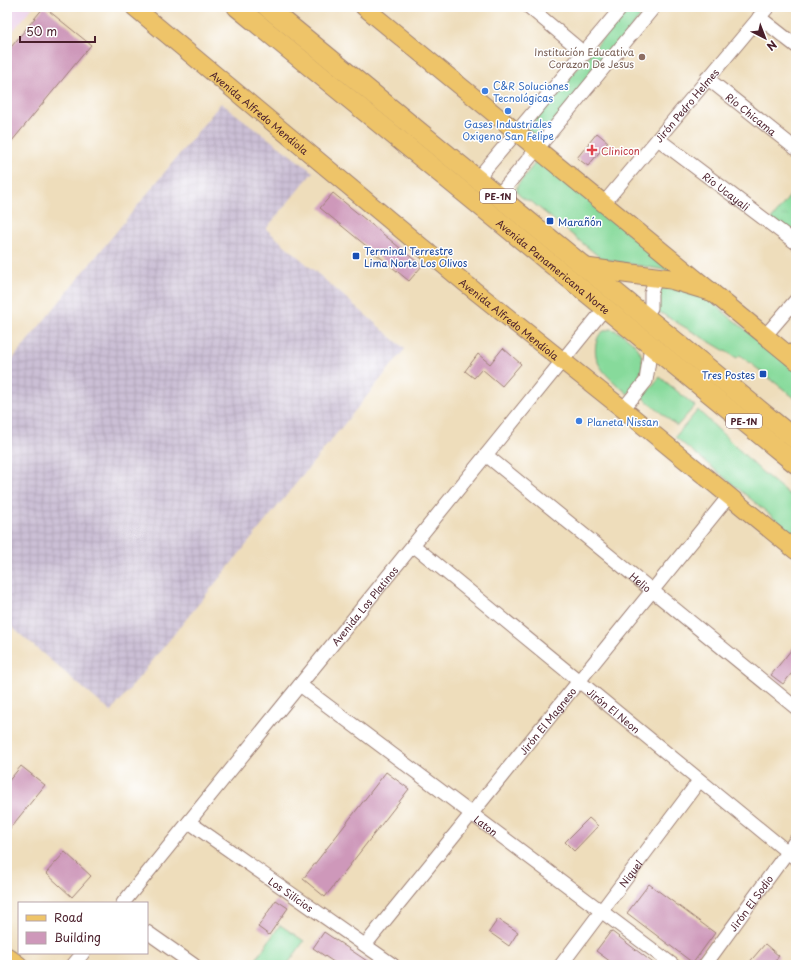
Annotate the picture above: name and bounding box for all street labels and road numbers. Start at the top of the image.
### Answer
street label: Jirón Pedro Helmes [651,64,722,145]
street label: Avenida Alfredo Mendiola [208,67,313,158]
street label: Río Chicama [723,89,781,139]
street label: Río Ucayali [700,168,753,214]
road number: PE-1N [480,189,516,203]
street label: Avenida Panamericana Norte [494,215,614,317]
street label: Avenida Alfredo Mendiola [457,274,563,363]
road number: PE-1N [726,414,762,428]
street label: Avenida Los Platinos [327,562,401,648]
street label: Helio [627,568,655,595]
street label: Jirón El Magneso [515,683,579,757]
street label: Jirón El Neon [584,684,644,736]
street label: Laton [471,811,501,839]
street label: Niquel [615,856,645,890]
street label: Jirón El Sodio [725,871,776,934]
street label: Los Silicios [266,873,317,915]

